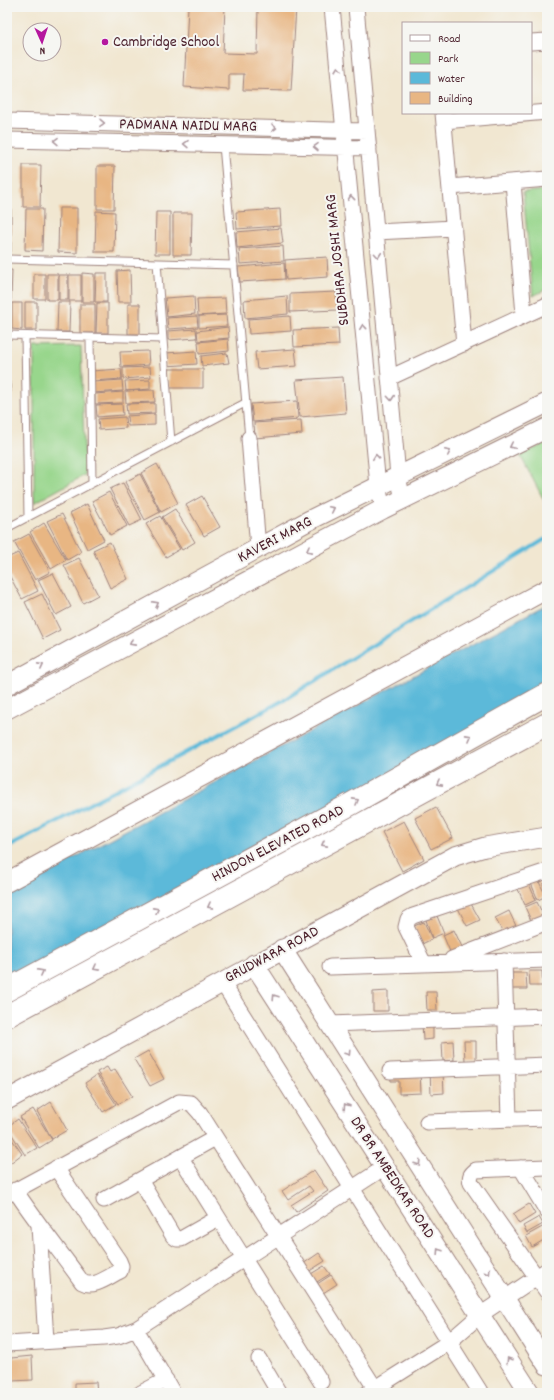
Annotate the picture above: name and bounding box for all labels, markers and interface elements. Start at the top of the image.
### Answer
north arrow [22,22,62,62]
legend [402,22,532,114]
place label: Cambridge School [113,31,219,54]
text: Road [438,31,460,48]
marker: Cambridge School [100,37,110,47]
text: N [39,42,46,58]
text: Park [438,51,459,68]
one-way arrow [334,66,343,72]
text: Water [438,71,465,88]
text: Building [438,91,473,108]
street label: PADMANA NAIDU MARG [119,113,257,139]
one-way arrow [99,119,105,128]
one-way arrow [271,124,277,133]
one-way arrow [53,137,59,145]
one-way arrow [183,140,189,148]
one-way arrow [313,143,319,151]
street label: SUBDHRA JOSHI MARG [320,193,356,327]
one-way arrow [346,195,355,201]
one-way arrow [374,252,383,258]
one-way arrow [359,324,368,331]
one-way arrow [387,395,396,401]
one-way arrow [509,441,516,449]
one-way arrow [444,449,452,457]
one-way arrow [371,454,380,460]
one-way arrow [328,507,335,514]
street label: KAVERI MARG [234,511,316,569]
one-way arrow [306,545,313,552]
one-way arrow [151,601,159,609]
one-way arrow [129,638,137,646]
one-way arrow [37,663,44,671]
one-way arrow [465,735,472,742]
one-way arrow [436,778,443,785]
street label: HINDON ELEVATED ROAD [208,799,348,889]
one-way arrow [352,799,359,806]
one-way arrow [321,840,329,847]
one-way arrow [207,902,214,909]
one-way arrow [151,907,159,915]
street label: GRUDWARA ROAD [221,920,323,990]
one-way arrow [93,963,100,971]
one-way arrow [37,969,44,977]
one-way arrow [273,994,280,1001]
one-way arrow [344,1049,351,1056]
one-way arrow [343,1103,350,1110]
street label: DR BR AMBEDKAR ROAD [344,1112,440,1244]
one-way arrow [414,1159,421,1166]
one-way arrow [436,1248,444,1255]
one-way arrow [483,1268,491,1275]
one-way arrow [506,1357,514,1364]

